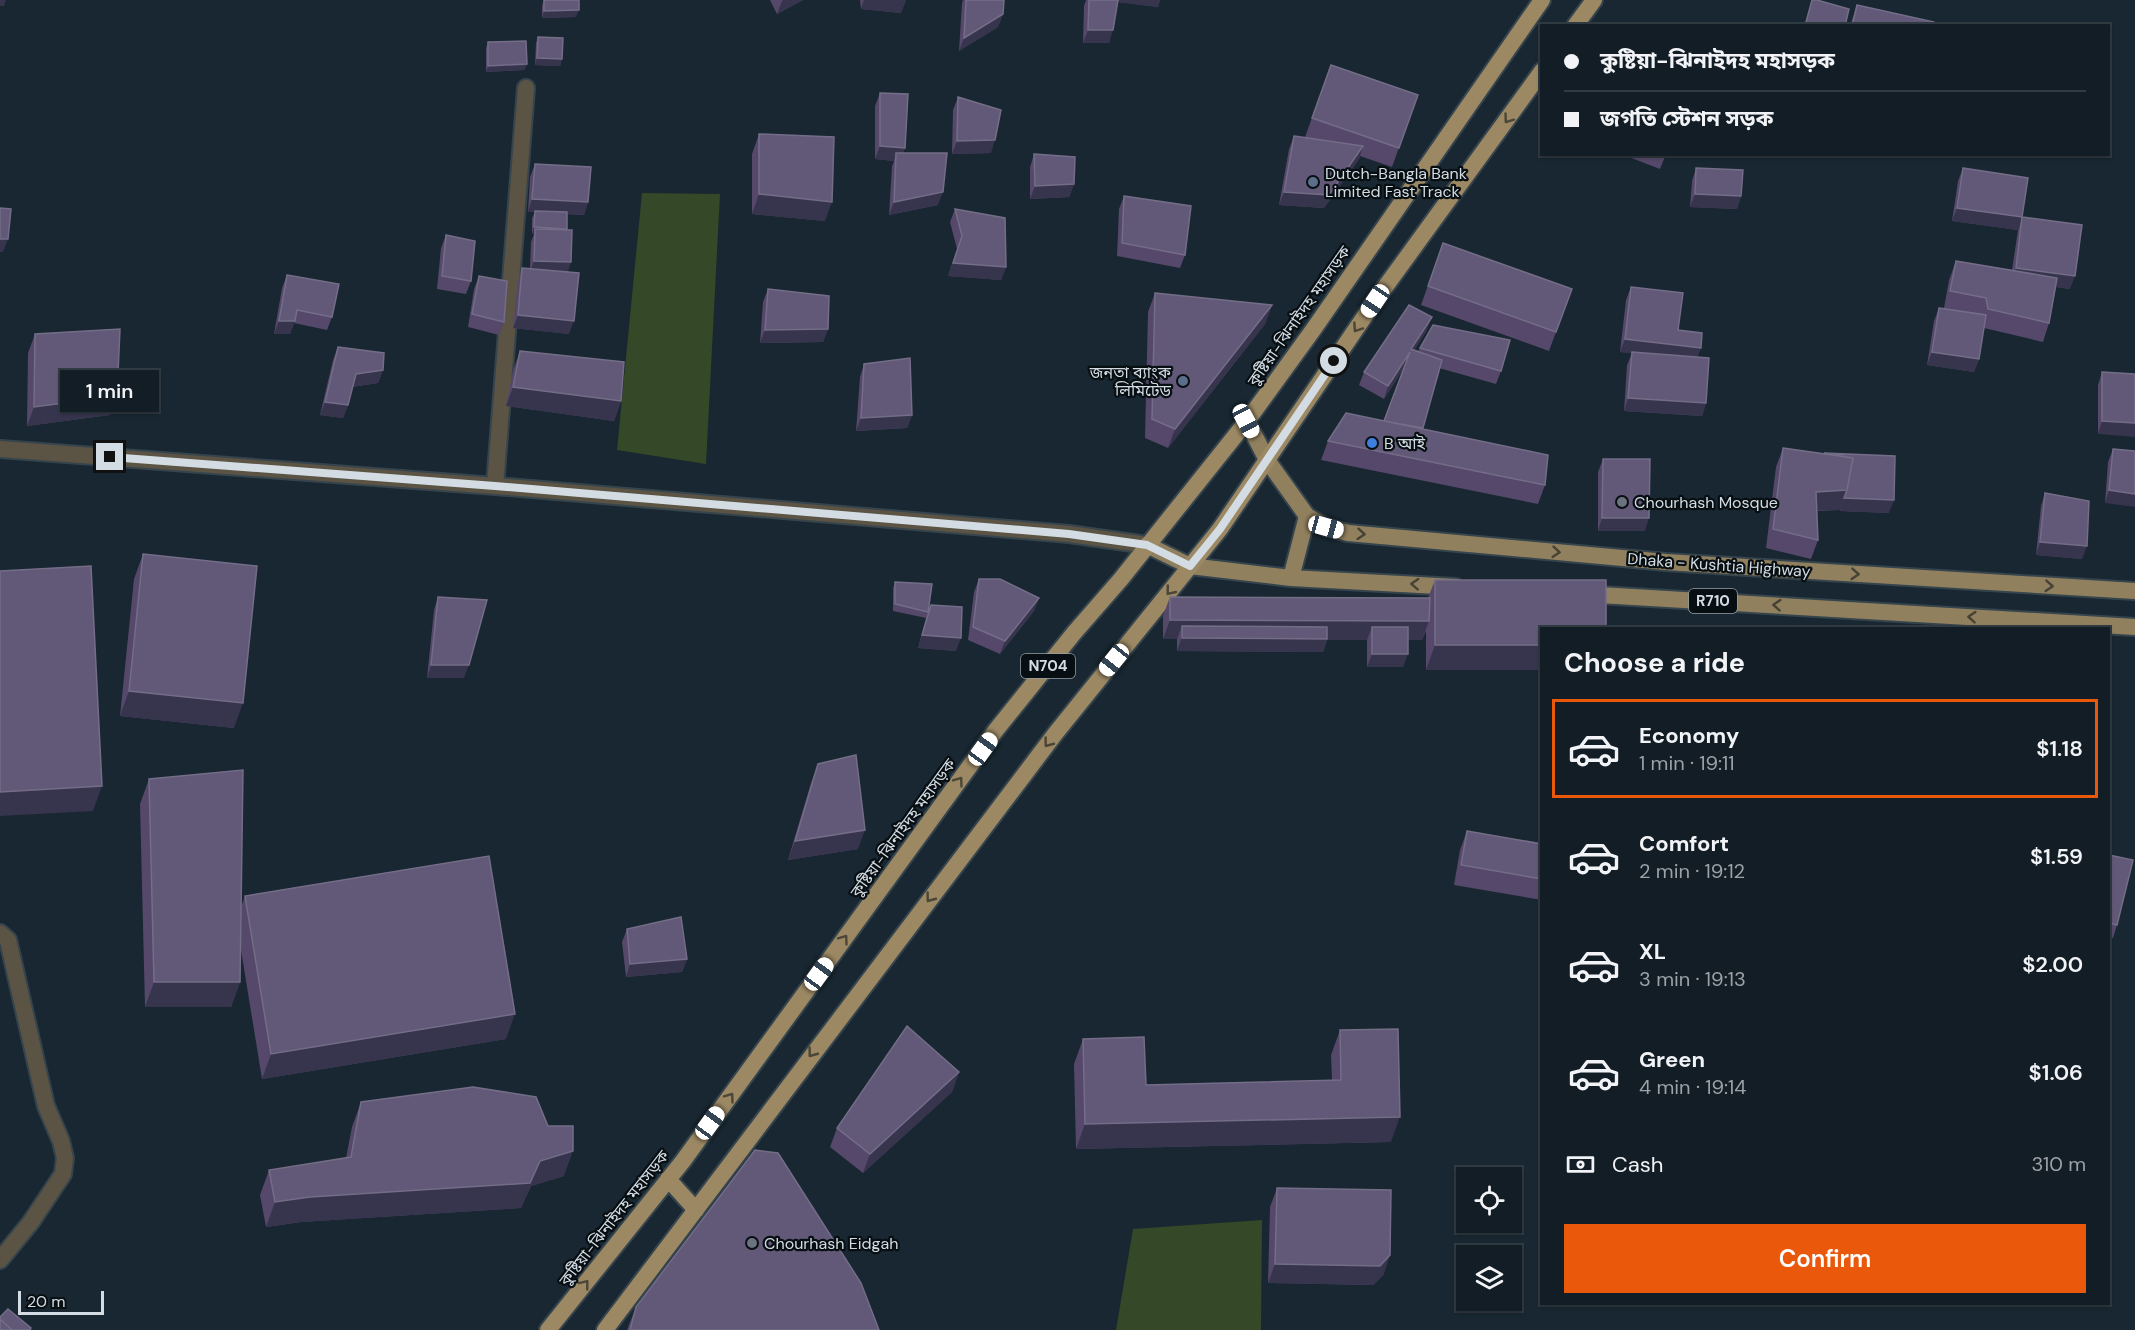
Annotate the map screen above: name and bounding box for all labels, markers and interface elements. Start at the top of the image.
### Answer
text: কুষ্টিয়া-ঝিনাইদহ মহাসড়ক [1600,46,1835,75]
text: জগতি স্টেশন সড়ক [1600,104,1773,133]
one-way arrow [1504,112,1515,123]
place label: Dutch-Bangla Bank Limited Fast Track [1325,163,1467,202]
marker: Dutch-Bangla Bank Limited Fast Track [1306,175,1320,189]
street label: কুষ্টিয়া-ঝিনাইদহ মহাসড়ক [1242,241,1356,391]
car [1357,281,1393,321]
one-way arrow [1353,321,1364,332]
route start [1320,347,1347,374]
place label: জনতা ব্যাংক লিমিটেড [1089,362,1172,401]
callout: 1 min [60,370,160,412]
marker: জনতা ব্যাংক লিমিটেড [1176,374,1190,388]
text: 1 min [86,378,133,404]
car [1230,401,1262,441]
place label: B আই [1384,433,1425,454]
marker: B আই [1365,436,1379,450]
route end [96,443,123,470]
place label: Chourhash Mosque [1634,492,1778,513]
marker: Chourhash Mosque [1615,495,1629,509]
car [1306,514,1346,540]
one-way arrow [1357,527,1366,540]
one-way arrow [1551,545,1560,558]
street label: Dhaka - Kushtia Highway [1627,548,1811,582]
one-way arrow [1850,567,1859,580]
one-way arrow [1410,578,1419,591]
one-way arrow [2045,579,2054,592]
one-way arrow [1166,584,1177,595]
road number: R710 [1689,589,1737,613]
one-way arrow [1773,599,1782,612]
one-way arrow [1967,611,1976,624]
car [1096,640,1132,680]
text: Choose a ride [1564,645,1745,680]
road number: N704 [1021,654,1075,678]
text: Economy [1639,721,1739,750]
icon: car [1567,722,1621,776]
car [965,729,1001,769]
text: $1.18 [2036,734,2083,763]
one-way arrow [1044,736,1055,747]
text: 1 min · 19:11 [1639,750,1735,776]
street label: কুষ্টিয়া-ঝিনাইদহ মহাসড়ক [845,754,961,902]
one-way arrow [952,777,963,788]
text: Comfort [1639,829,1729,858]
icon: car [1567,830,1621,884]
text: $1.59 [2030,842,2083,871]
text: 2 min · 19:12 [1639,858,1745,884]
one-way arrow [927,891,938,902]
one-way arrow [837,935,848,946]
text: XL [1639,937,1666,966]
icon: car [1567,938,1621,992]
text: $2.00 [2022,950,2083,979]
car [801,954,837,994]
text: 3 min · 19:13 [1639,966,1746,992]
text: Green [1639,1045,1705,1074]
icon: car [1567,1046,1621,1100]
one-way arrow [809,1047,820,1058]
text: $1.06 [2029,1058,2083,1087]
text: 4 min · 19:14 [1639,1074,1746,1100]
one-way arrow [722,1092,733,1103]
car [692,1103,728,1143]
street label: কুষ্টিয়া-ঝিনাইদহ মহাসড়ক [554,1145,674,1291]
icon: cash [1564,1148,1597,1181]
text: Cash [1612,1150,1663,1179]
text: 310 m [2031,1151,2086,1177]
map controls [1456,1167,1522,1311]
button: locate [1456,1167,1522,1233]
button: Confirm [1564,1224,2086,1293]
place label: Chourhash Eidgah [764,1233,898,1254]
marker: Chourhash Eidgah [745,1236,759,1250]
button: layers [1456,1245,1522,1311]
one-way arrow [577,1280,588,1291]
scale bar [18,1288,104,1316]
text: 20 m [27,1291,66,1312]

